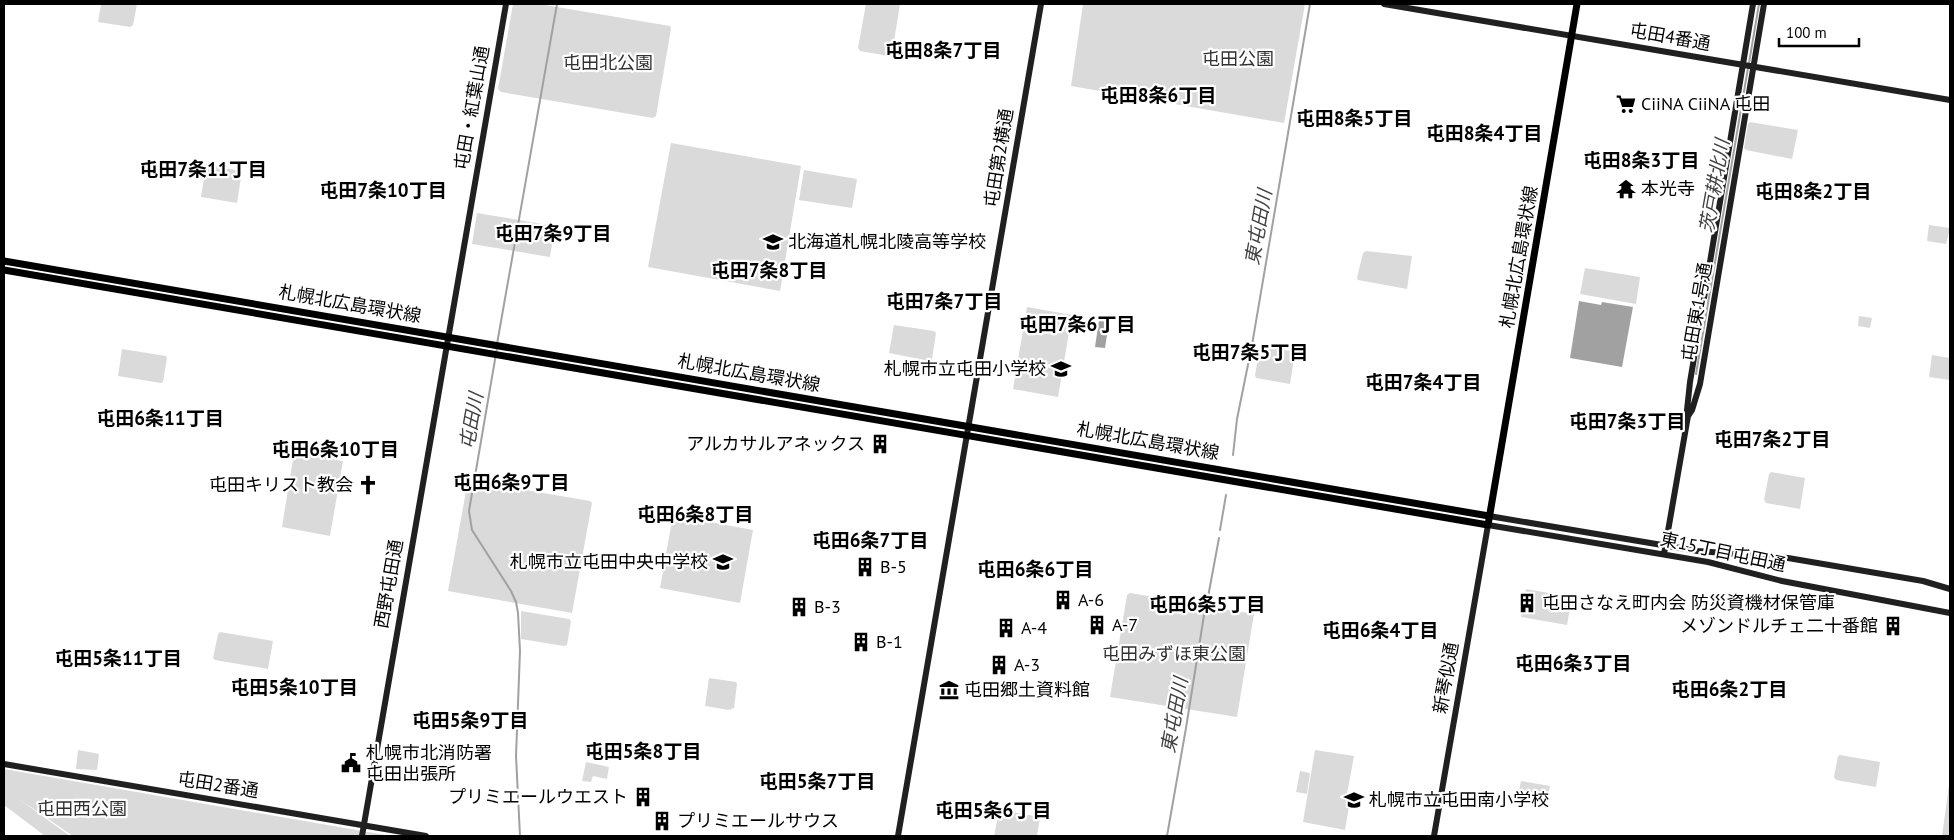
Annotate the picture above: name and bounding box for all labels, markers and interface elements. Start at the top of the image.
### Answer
scale bar [1779,15,1859,47]
street label: 屯田4番通 [1628,18,1712,55]
text: 100 m [1786,23,1827,42]
district label: 屯田8条7丁目 [885,38,1001,62]
street label: 屯田・紅葉山通 [449,44,494,172]
park label: 屯田公園 [1202,47,1274,70]
park label: 屯田北公園 [563,51,653,74]
district label: 屯田8条6丁目 [1100,83,1216,107]
place label: CiiNA CiiNA 屯田 [1641,92,1770,115]
supermarket icon: CiiNA CiiNA 屯田 [1615,93,1637,115]
district label: 屯田8条5丁目 [1296,106,1412,130]
street label: 屯田第2横通 [979,107,1018,209]
district label: 屯田8条4丁目 [1426,121,1542,145]
water label: 茨戸耕北川 [1694,135,1734,235]
district label: 屯田8条3丁目 [1583,148,1699,172]
district label: 屯田7条11丁目 [139,157,267,181]
place label: 本光寺 [1641,177,1695,200]
district label: 屯田7条10丁目 [319,178,447,202]
temple icon: 本光寺 [1615,178,1637,200]
district label: 屯田8条2丁目 [1755,179,1871,203]
street label: 札幌北広島環状線 [1495,184,1542,330]
water label: 東屯田川 [1240,186,1277,267]
district label: 屯田7条9丁目 [495,221,611,245]
place label: 北海道札幌北陵高等学校 [788,230,986,253]
school or university icon: 北海道札幌北陵高等学校 [762,231,784,253]
district label: 屯田7条8丁目 [711,258,827,282]
street label: 屯田東1号通 [1677,261,1716,363]
street label: 札幌北広島環状線 [277,280,423,327]
district label: 屯田7条7丁目 [886,289,1002,313]
district label: 屯田7条6丁目 [1019,312,1135,336]
district label: 屯田7条5丁目 [1192,340,1308,364]
street label: 札幌北広島環状線 [676,349,822,396]
place label: 札幌市立屯田小学校 [884,357,1046,380]
school or university icon: 札幌市立屯田小学校 [1050,358,1072,380]
district label: 屯田7条4丁目 [1365,370,1481,394]
water label: 屯田川 [454,389,488,451]
district label: 屯田6条11丁目 [96,406,224,430]
district label: 屯田7条3丁目 [1569,409,1685,433]
street label: 札幌北広島環状線 [1075,417,1221,464]
district label: 屯田7条2丁目 [1714,427,1830,451]
place label: アルカサルアネックス [686,432,865,455]
building icon: アルカサルアネックス [869,433,891,455]
district label: 屯田6条10丁目 [271,437,399,461]
district label: 屯田6条9丁目 [453,470,569,494]
place label: 屯田キリスト教会 [209,473,353,496]
church icon: 屯田キリスト教会 [357,474,379,496]
district label: 屯田6条8丁目 [637,502,753,526]
street label: 東15丁目屯田通 [1658,527,1788,576]
district label: 屯田6条7丁目 [812,528,928,552]
street label: 西野屯田通 [369,538,408,630]
place label: 札幌市立屯田中央中学校 [510,550,708,573]
school or university icon: 札幌市立屯田中央中学校 [712,551,734,573]
place label: B-5 [880,555,907,578]
building icon: B-5 [854,556,876,578]
district label: 屯田6条6丁目 [977,557,1093,581]
place label: A-6 [1078,588,1104,611]
building icon: A-6 [1052,589,1074,611]
place label: 屯田さなえ町内会 防災資機材保管庫 [1542,591,1835,614]
district label: 屯田6条5丁目 [1149,592,1265,616]
building icon: 屯田さなえ町内会 防災資機材保管庫 [1516,592,1538,614]
place label: B-3 [814,595,841,618]
building icon: B-3 [788,596,810,618]
place label: A-7 [1112,613,1138,636]
building icon: A-7 [1086,614,1108,636]
place label: メゾンドルチェ二十番館 [1680,614,1878,637]
building icon: メゾンドルチェ二十番館 [1882,615,1904,637]
place label: A-4 [1021,616,1047,639]
building icon: A-4 [995,617,1017,639]
district label: 屯田6条4丁目 [1322,618,1438,642]
place label: B-1 [876,630,903,653]
building icon: B-1 [850,631,872,653]
street label: 新琴似通 [1428,640,1463,715]
park label: 屯田みずほ東公園 [1102,642,1246,665]
district label: 屯田5条11丁目 [54,646,182,670]
district label: 屯田6条3丁目 [1515,651,1631,675]
place label: A-3 [1014,653,1040,676]
building icon: A-3 [988,654,1010,676]
water label: 東屯田川 [1156,674,1193,755]
district label: 屯田5条10丁目 [230,675,358,699]
district label: 屯田6条2丁目 [1671,677,1787,701]
place label: 屯田郷土資料館 [964,678,1090,701]
museum icon: 屯田郷土資料館 [938,679,960,701]
district label: 屯田5条9丁目 [412,708,528,732]
district label: 屯田5条8丁目 [585,739,701,763]
place label: 札幌市北消防署 屯田出張所 [366,741,492,785]
public building icon: 札幌市北消防署 屯田出張所 [340,752,362,774]
street label: 屯田2番通 [176,767,260,802]
district label: 屯田5条7丁目 [759,769,875,793]
place label: プリミエールウエスト [448,785,628,808]
building icon: プリミエールウエスト [632,786,654,808]
place label: 札幌市立屯田南小学校 [1369,788,1549,811]
school or university icon: 札幌市立屯田南小学校 [1343,789,1365,811]
park label: 屯田西公園 [37,797,127,820]
district label: 屯田5条6丁目 [935,798,1051,822]
place label: プリミエールサウス [677,809,839,832]
building icon: プリミエールサウス [651,810,673,832]

